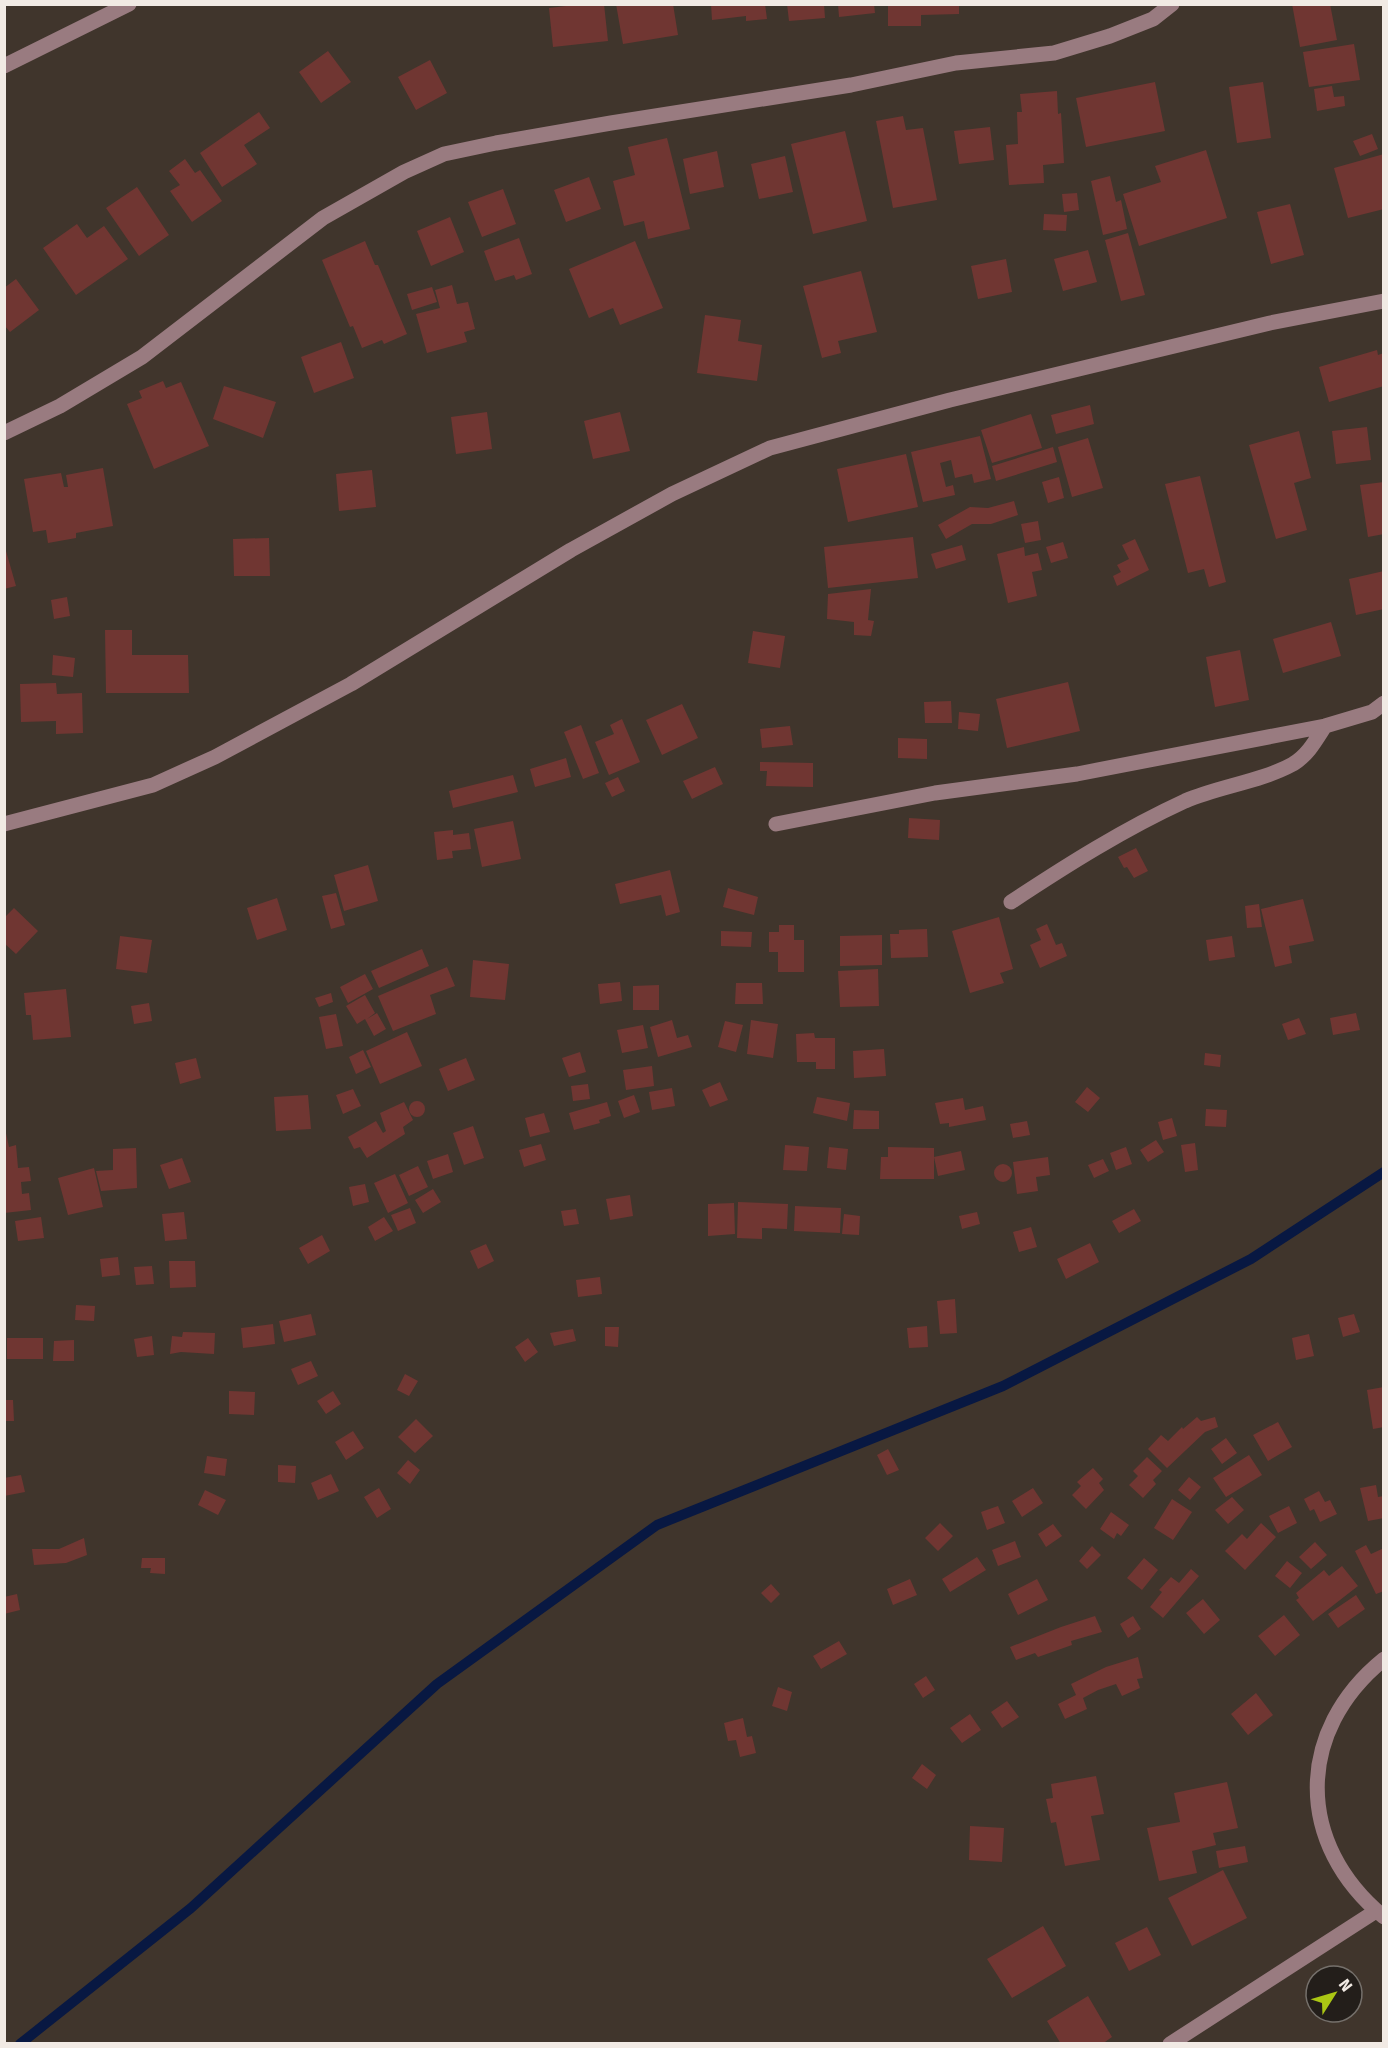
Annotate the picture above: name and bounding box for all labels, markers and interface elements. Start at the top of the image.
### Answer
north arrow [1304,1964,1364,2024]
text: N [1335,1975,1356,1995]

